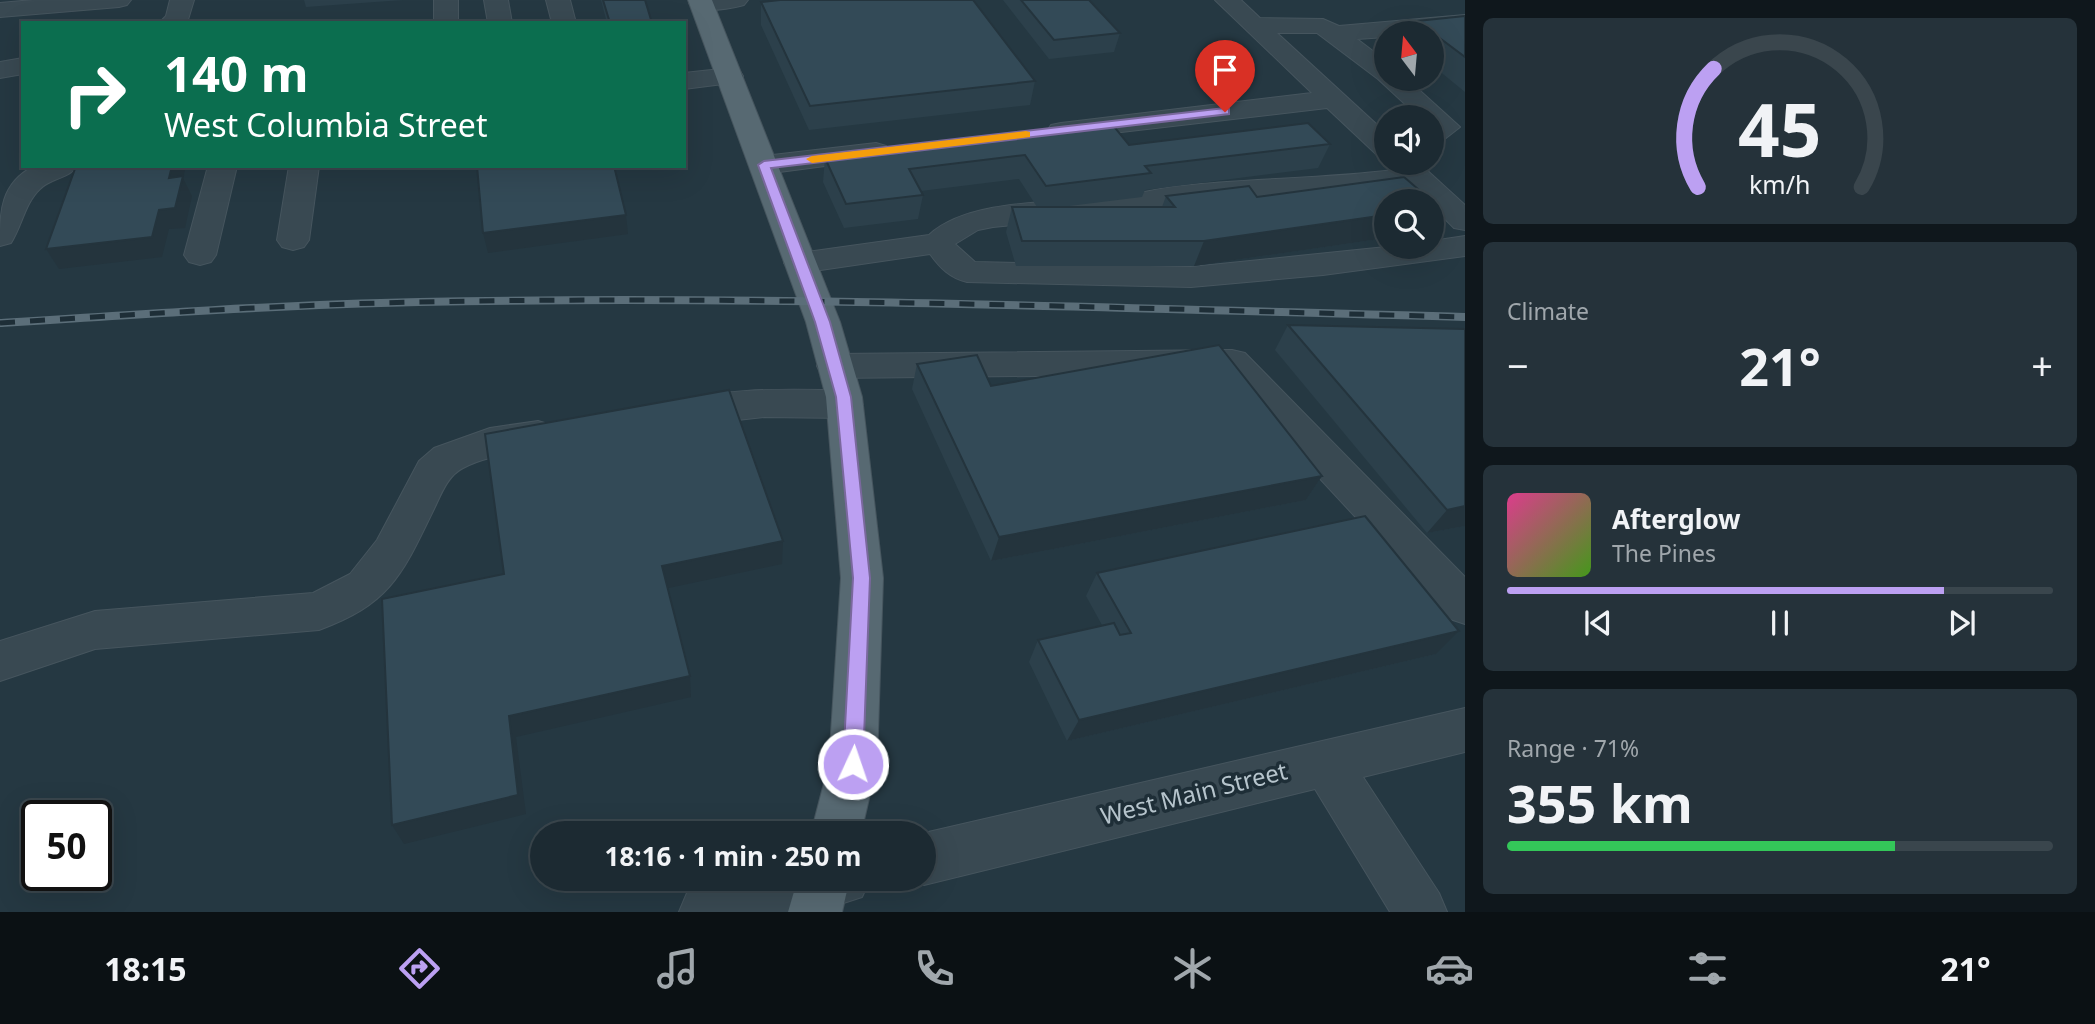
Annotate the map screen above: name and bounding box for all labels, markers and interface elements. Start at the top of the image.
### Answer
north arrow [1374,21,1444,91]
map controls [1374,21,1444,259]
text: 140 m [164,40,309,106]
pin [1195,40,1255,112]
icon: right [49,49,140,140]
icon: arrive [1206,51,1244,89]
text: 45 [1738,79,1822,178]
text: West Columbia Street [164,103,487,146]
button: sound [1374,105,1444,175]
text: km/h [1749,167,1811,201]
button: search [1374,189,1444,259]
text: Climate [1507,295,1589,327]
text: 21° [1739,330,1821,401]
text: − [1507,339,1529,391]
text: + [2031,339,2053,391]
text: Afterglow [1612,501,1740,537]
text: The Pines [1612,537,1716,569]
icon: previous [1579,604,1617,642]
icon: pause [1761,604,1799,642]
icon: next [1943,604,1981,642]
position arrow [816,727,890,801]
text: Range · 71% [1507,732,1639,764]
street label: West Main Street [1097,753,1291,832]
text: 355 km [1507,767,1693,838]
speed limit sign: 50 [21,800,112,891]
text: 18:16 · 1 min · 250 m [605,838,861,874]
icon: directions [395,944,444,993]
icon: music [653,944,702,993]
icon: phone [910,944,959,993]
icon: climate [1168,944,1217,993]
icon: car [1425,944,1474,993]
icon: filters [1683,944,1732,993]
text: 18:15 [104,947,187,990]
text: 21° [1940,947,1991,990]

